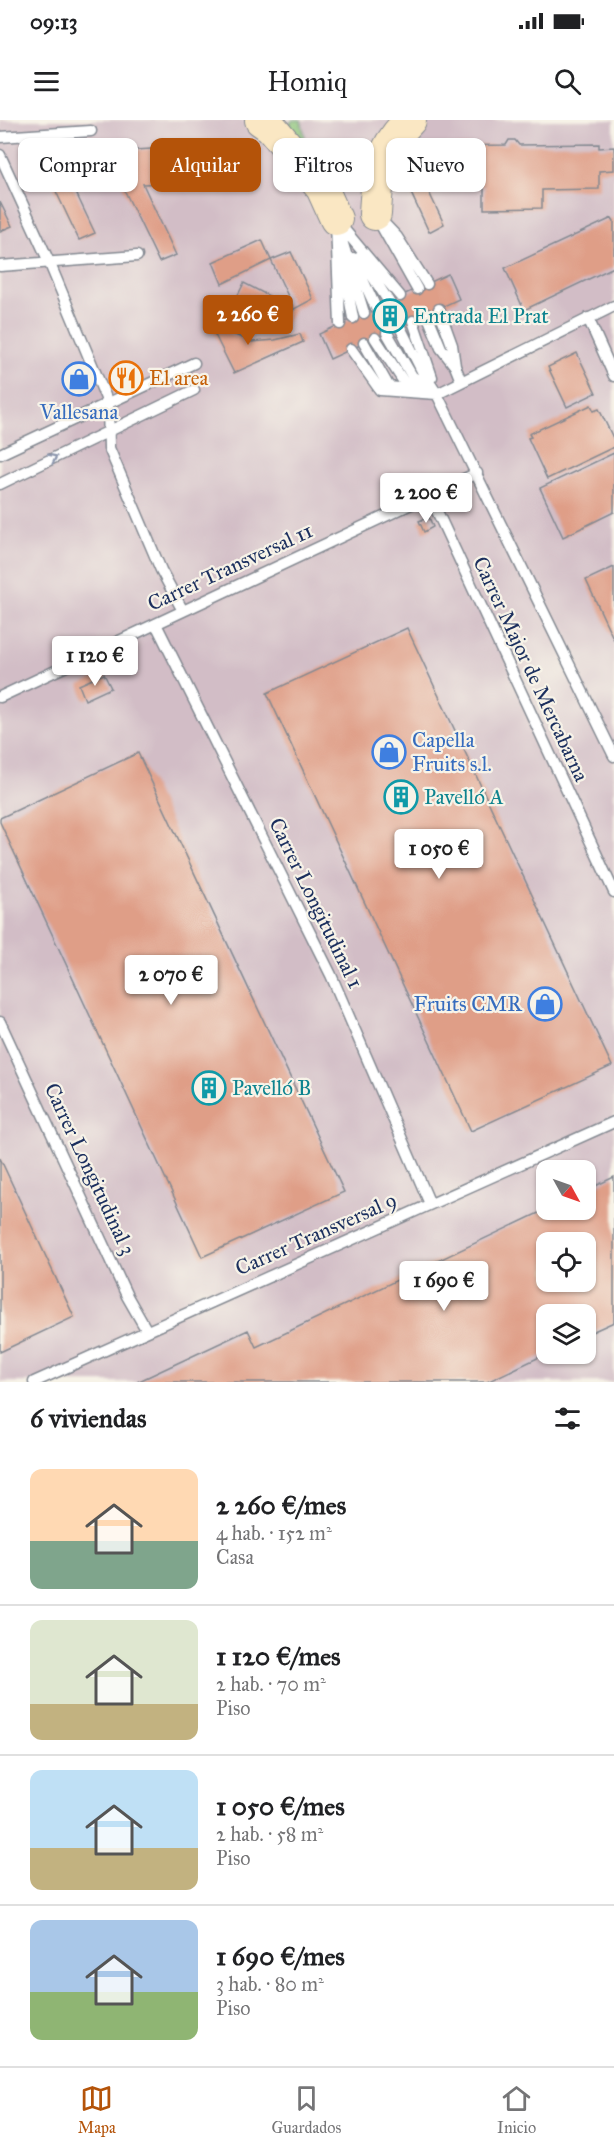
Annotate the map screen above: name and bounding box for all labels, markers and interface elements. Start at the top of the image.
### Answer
text: 09:13 [30,8,78,35]
icon: menu [30,65,63,98]
text: Homiq [267,65,347,98]
icon: search [551,65,584,98]
chip: Comprar [18,138,138,192]
chip: Alquilar [150,138,261,192]
chip: Filtros [273,138,374,192]
chip: Nuevo [386,138,486,192]
pin: 2 260 € [193,295,303,346]
building icon: Entrada El Prat [372,298,408,334]
text: 2 260 € [217,302,279,326]
place label: Entrada El Prat [413,303,549,329]
restaurant icon: El area [108,360,144,396]
shop icon: Vallesana [61,361,97,397]
place label: El area [149,365,209,391]
place label: Vallesana [39,399,118,425]
one-way arrow [46,454,57,465]
pin: 2 200 € [371,473,481,524]
text: 2 200 € [394,480,458,504]
street label: Carrer Transversal 11 [143,517,317,617]
street label: Carrer Major de Mercabarna [467,552,595,786]
pin: 1 120 € [40,636,150,687]
text: 1 120 € [66,643,124,667]
place label: Capella Fruits s.l. [412,727,492,777]
shop icon: Capella Fruits s.l. [371,734,407,770]
building icon: Pavelló A [383,779,419,815]
place label: Pavelló A [424,784,504,810]
street label: Carrer Longitudinal 1 [263,813,369,993]
pin: 1 050 € [384,829,494,880]
text: 1 050 € [408,836,470,860]
pin: 2 070 € [116,955,226,1006]
text: 2 070 € [139,962,203,986]
shop icon: Fruits CMR [527,986,563,1022]
place label: Fruits CMR [414,991,523,1017]
building icon: Pavelló B [191,1070,227,1106]
place label: Pavelló B [232,1075,311,1101]
street label: Carrer Longitudinal 3 [39,1079,141,1259]
north arrow [536,1160,596,1220]
map controls [536,1160,596,1364]
street label: Carrer Transversal 9 [231,1187,401,1281]
button: locate [536,1232,596,1292]
pin: 1 690 € [389,1261,499,1312]
text: 1 690 € [413,1268,475,1292]
button: layers [536,1304,596,1364]
text: 6 viviendas [30,1402,146,1434]
icon: filters [551,1402,584,1435]
text: 2 260 €/mes [216,1489,346,1521]
icon: home [78,1493,150,1565]
text: 4 hab. · 152 m² [216,1521,332,1545]
text: Casa [216,1545,254,1569]
text: 1 120 €/mes [216,1640,341,1672]
icon: home [78,1644,150,1716]
text: 2 hab. · 70 m² [216,1672,326,1696]
text: Piso [216,1696,250,1720]
text: 1 050 €/mes [216,1790,345,1822]
icon: home [78,1794,150,1866]
text: 2 hab. · 58 m² [216,1822,323,1846]
text: Piso [216,1846,250,1870]
text: 1 690 €/mes [216,1940,345,1972]
icon: home [78,1944,150,2016]
text: 3 hab. · 80 m² [216,1972,324,1996]
text: Piso [216,1996,250,2020]
tab: Mapa [78,2082,116,2137]
tab: Guardados [272,2082,341,2137]
tab: Inicio [497,2082,536,2137]

